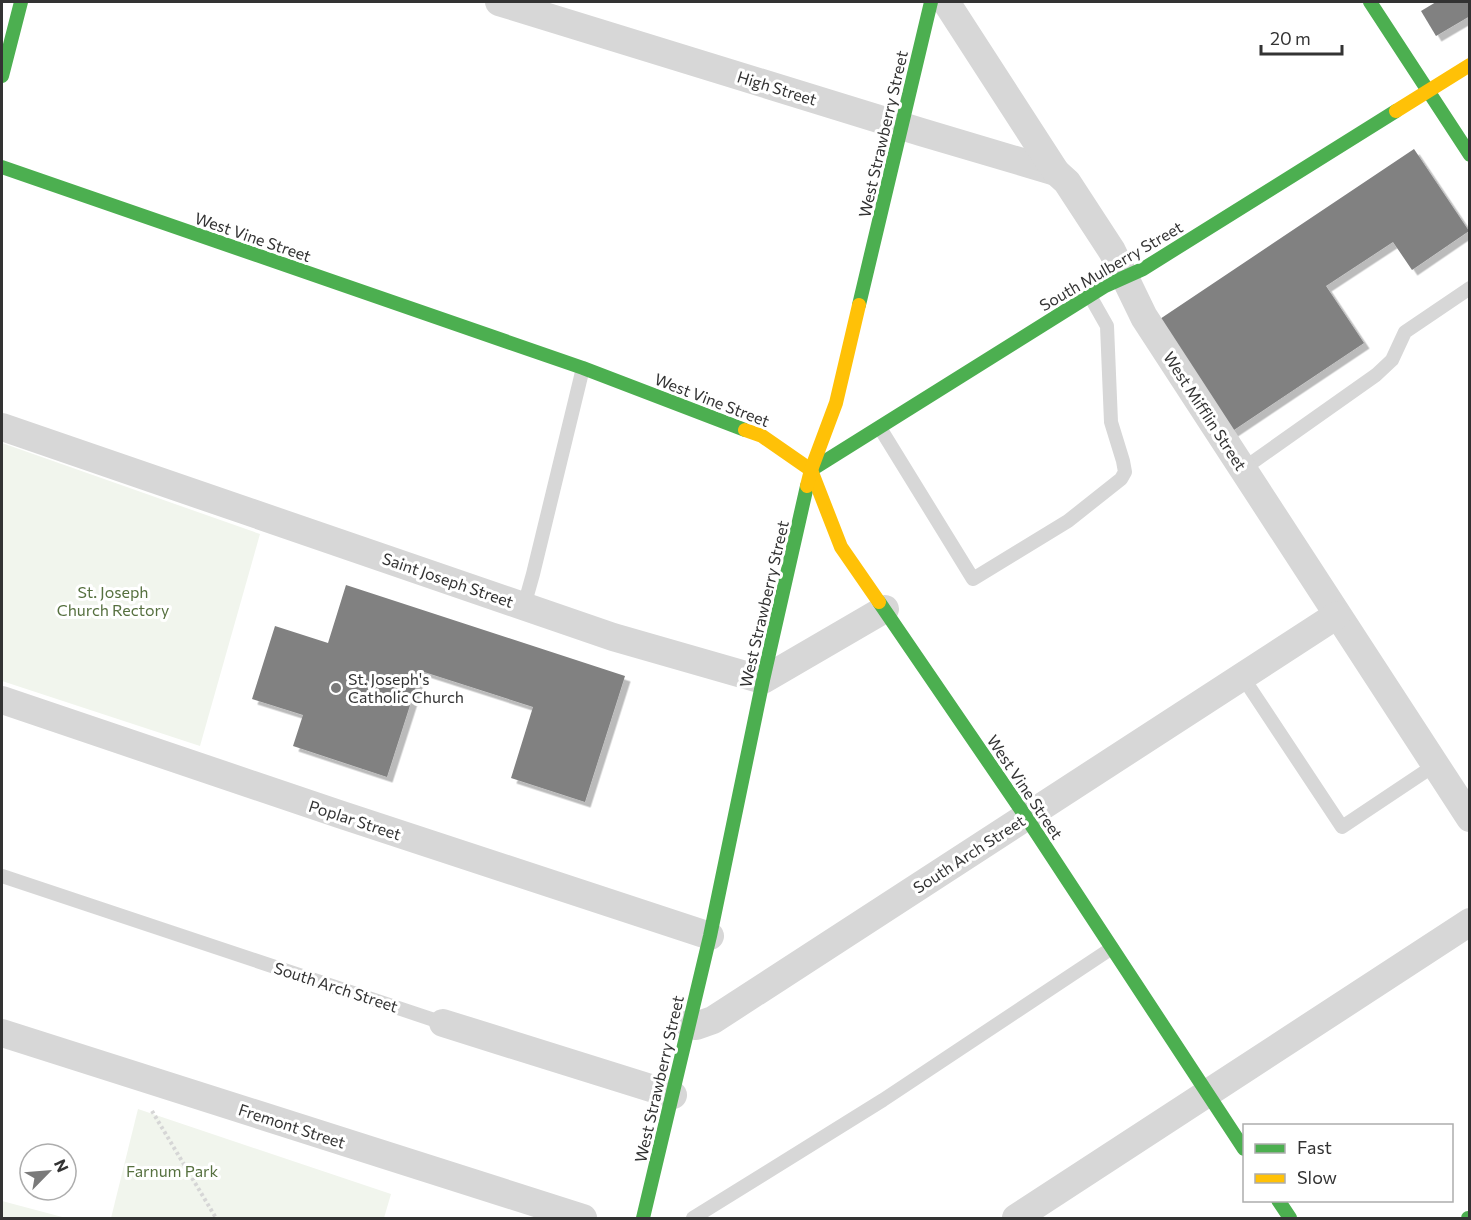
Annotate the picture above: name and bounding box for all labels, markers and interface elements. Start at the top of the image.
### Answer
scale bar [1261,18,1342,56]
text: 20 m [1270,27,1311,49]
street label: West Strawberry Street [854,48,911,219]
street label: High Street [735,66,820,109]
street label: West Vine Street [193,208,314,265]
street label: South Mulberry Street [1036,217,1186,314]
street label: West Mifflin Street [1160,348,1251,474]
street label: West Vine Street [652,369,773,430]
street label: West Strawberry Street [735,518,792,689]
street label: Saint Joseph Street [380,548,517,611]
park label: St. Joseph Church Rectory [57,582,169,619]
place label: St. Joseph's Catholic Church [348,669,464,706]
marker: St. Joseph's Catholic Church [329,681,343,695]
street label: West Vine Street [984,731,1068,843]
street label: Poplar Street [307,796,404,844]
street label: South Arch Street [909,810,1028,897]
street label: South Arch Street [272,958,401,1016]
street label: West Strawberry Street [630,993,687,1164]
street label: Fremont Street [236,1099,348,1152]
legend [1243,1124,1453,1202]
text: Fast [1297,1136,1332,1158]
north arrow [18,1142,78,1202]
text: N [51,1156,73,1175]
park label: Farnum Park [126,1161,218,1180]
text: Slow [1297,1166,1337,1188]

